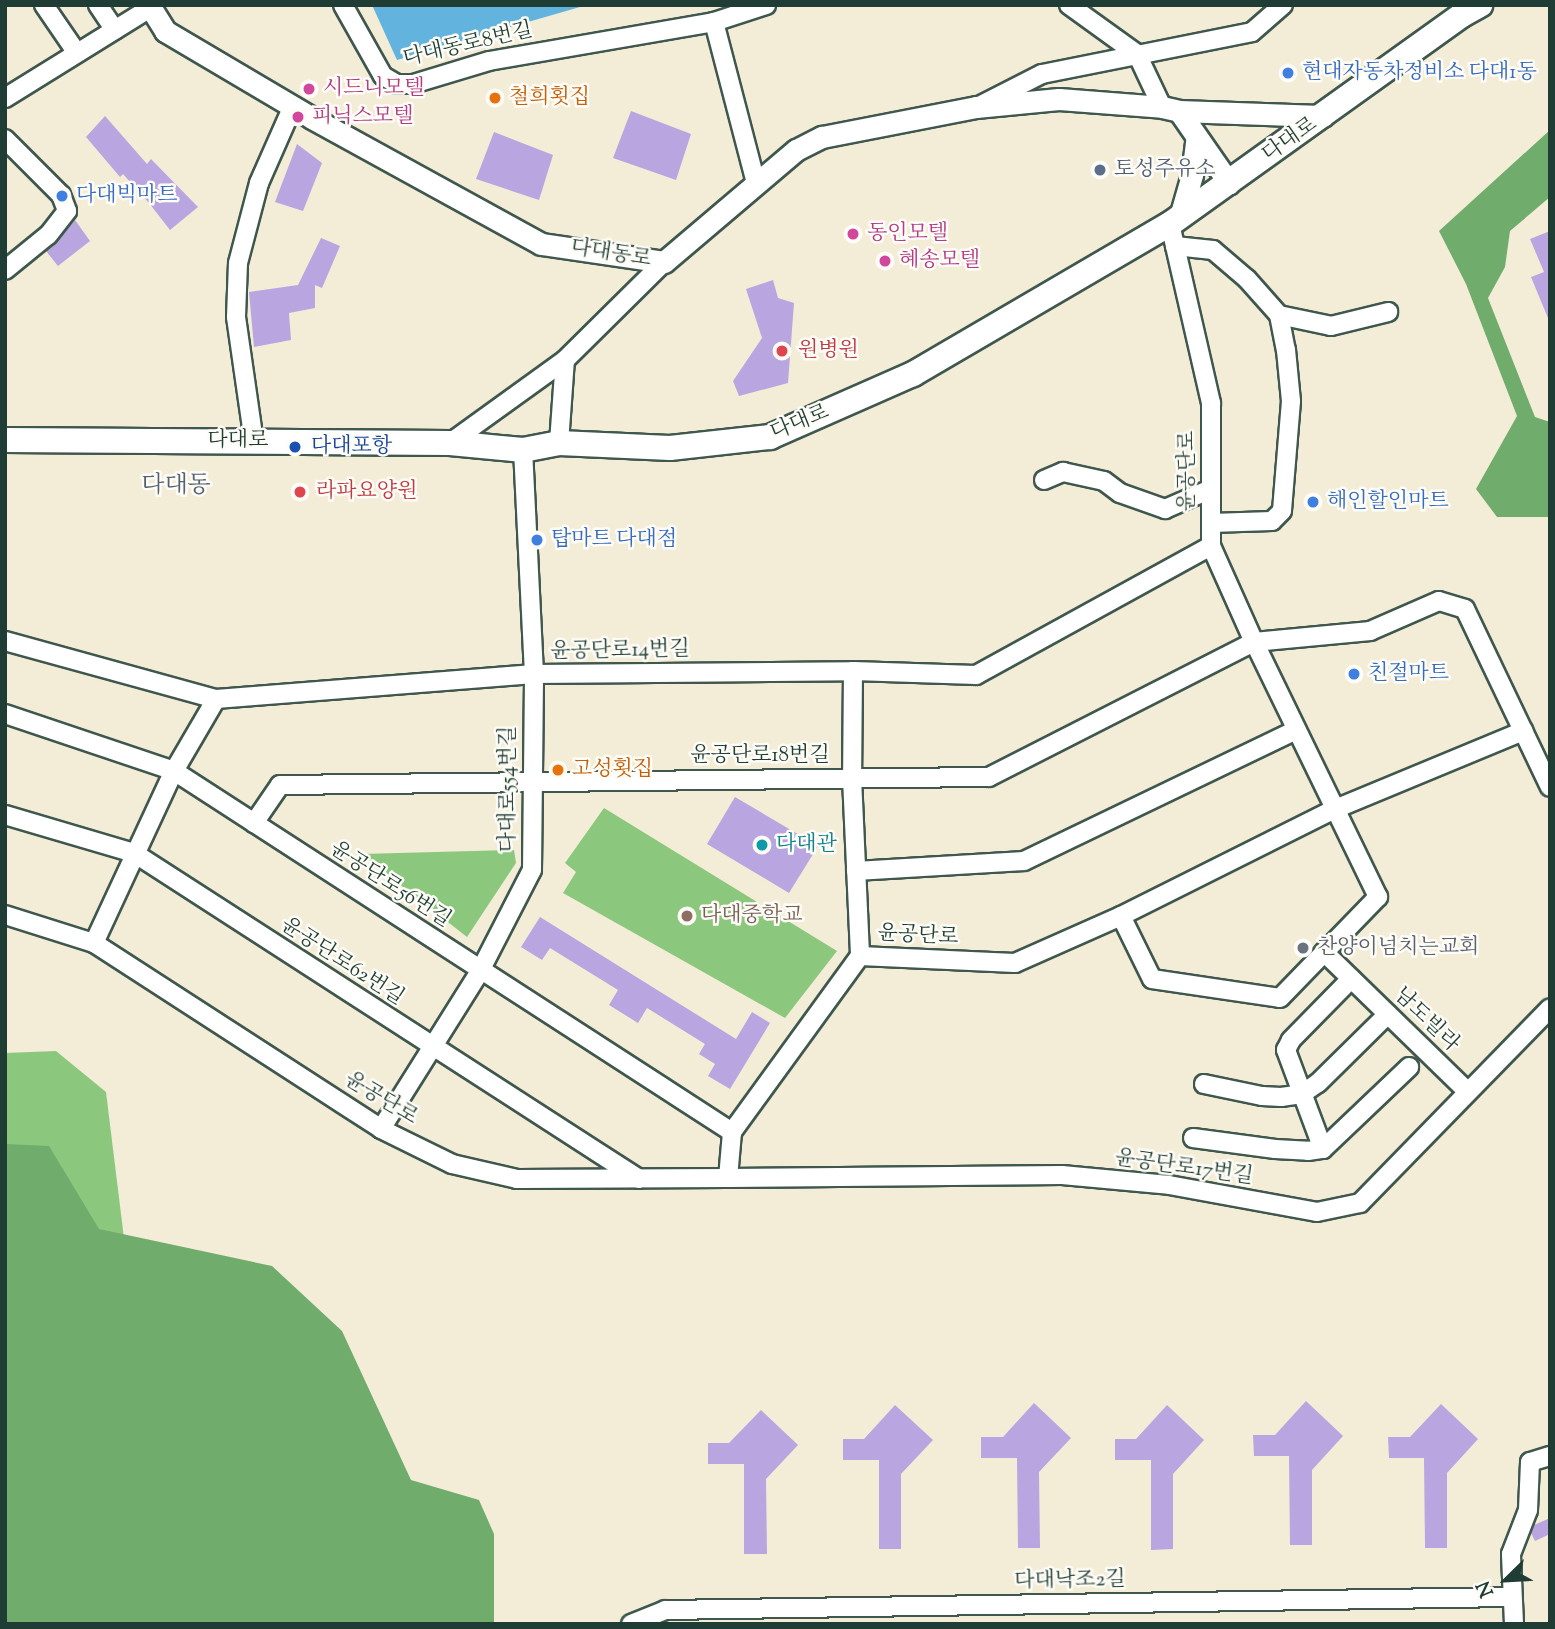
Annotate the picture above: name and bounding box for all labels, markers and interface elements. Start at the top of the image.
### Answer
street label: 다대동로8번길 [401,18,535,72]
place label: 현대자동차정비소 다대1동 [1302,60,1537,86]
marker: 현대자동차정비소 다대1동 [1280,65,1296,81]
place label: 시드니모텔 [323,76,424,102]
marker: 시드니모텔 [301,81,317,97]
place label: 철희횟집 [509,85,590,111]
marker: 철희횟집 [487,90,503,106]
place label: 피닉스모텔 [312,104,413,130]
marker: 피닉스모텔 [290,109,306,125]
street label: 다대로 [1258,112,1322,168]
place label: 토성주유소 [1114,157,1215,183]
marker: 토성주유소 [1092,162,1108,178]
place label: 다대빅마트 [76,183,177,209]
marker: 다대빅마트 [54,188,70,204]
place label: 동인모텔 [867,221,948,247]
marker: 동인모텔 [845,226,861,242]
street label: 다대동로 [569,235,653,273]
place label: 혜송모텔 [899,248,980,274]
marker: 혜송모텔 [877,253,893,269]
place label: 원병원 [798,338,859,364]
marker: 원병원 [772,341,792,361]
street label: 다대로 [767,400,833,446]
street label: 다대로 [208,428,268,454]
street label: 윤공단로 [1175,430,1201,512]
place label: 다대포항 [311,434,392,460]
marker: 다대포항 [285,437,305,457]
district label: 다대동 [141,473,211,501]
place label: 라파요양원 [316,479,417,505]
marker: 라파요양원 [290,482,310,502]
place label: 해인할인마트 [1327,489,1449,515]
marker: 해인할인마트 [1305,494,1321,510]
place label: 탑마트 다대점 [551,527,677,553]
marker: 탑마트 다대점 [529,532,545,548]
street label: 윤공단로14번길 [550,637,690,665]
place label: 친절마트 [1368,661,1449,687]
marker: 친절마트 [1346,666,1362,682]
street label: 다대로554번길 [496,726,522,852]
street label: 윤공단로18번길 [690,743,830,769]
place label: 고성횟집 [572,757,653,783]
marker: 고성횟집 [550,762,566,778]
place label: 다대관 [776,832,837,858]
street label: 윤공단로56번길 [325,836,455,934]
marker: 다대관 [754,837,770,853]
place label: 다대중학교 [701,903,802,929]
marker: 다대중학교 [679,908,695,924]
street label: 윤공단로62번길 [276,913,408,1011]
street label: 윤공단로 [877,921,959,951]
place label: 찬양이넘치는교회 [1317,935,1479,961]
marker: 찬양이넘치는교회 [1295,940,1311,956]
street label: 남도빌라 [1388,983,1464,1057]
street label: 윤공단로 [340,1067,422,1131]
street label: 윤공단로17번길 [1113,1146,1255,1190]
north arrow [1471,1545,1541,1615]
street label: 다대낙조2길 [1014,1567,1126,1595]
text: N [1471,1576,1502,1601]

